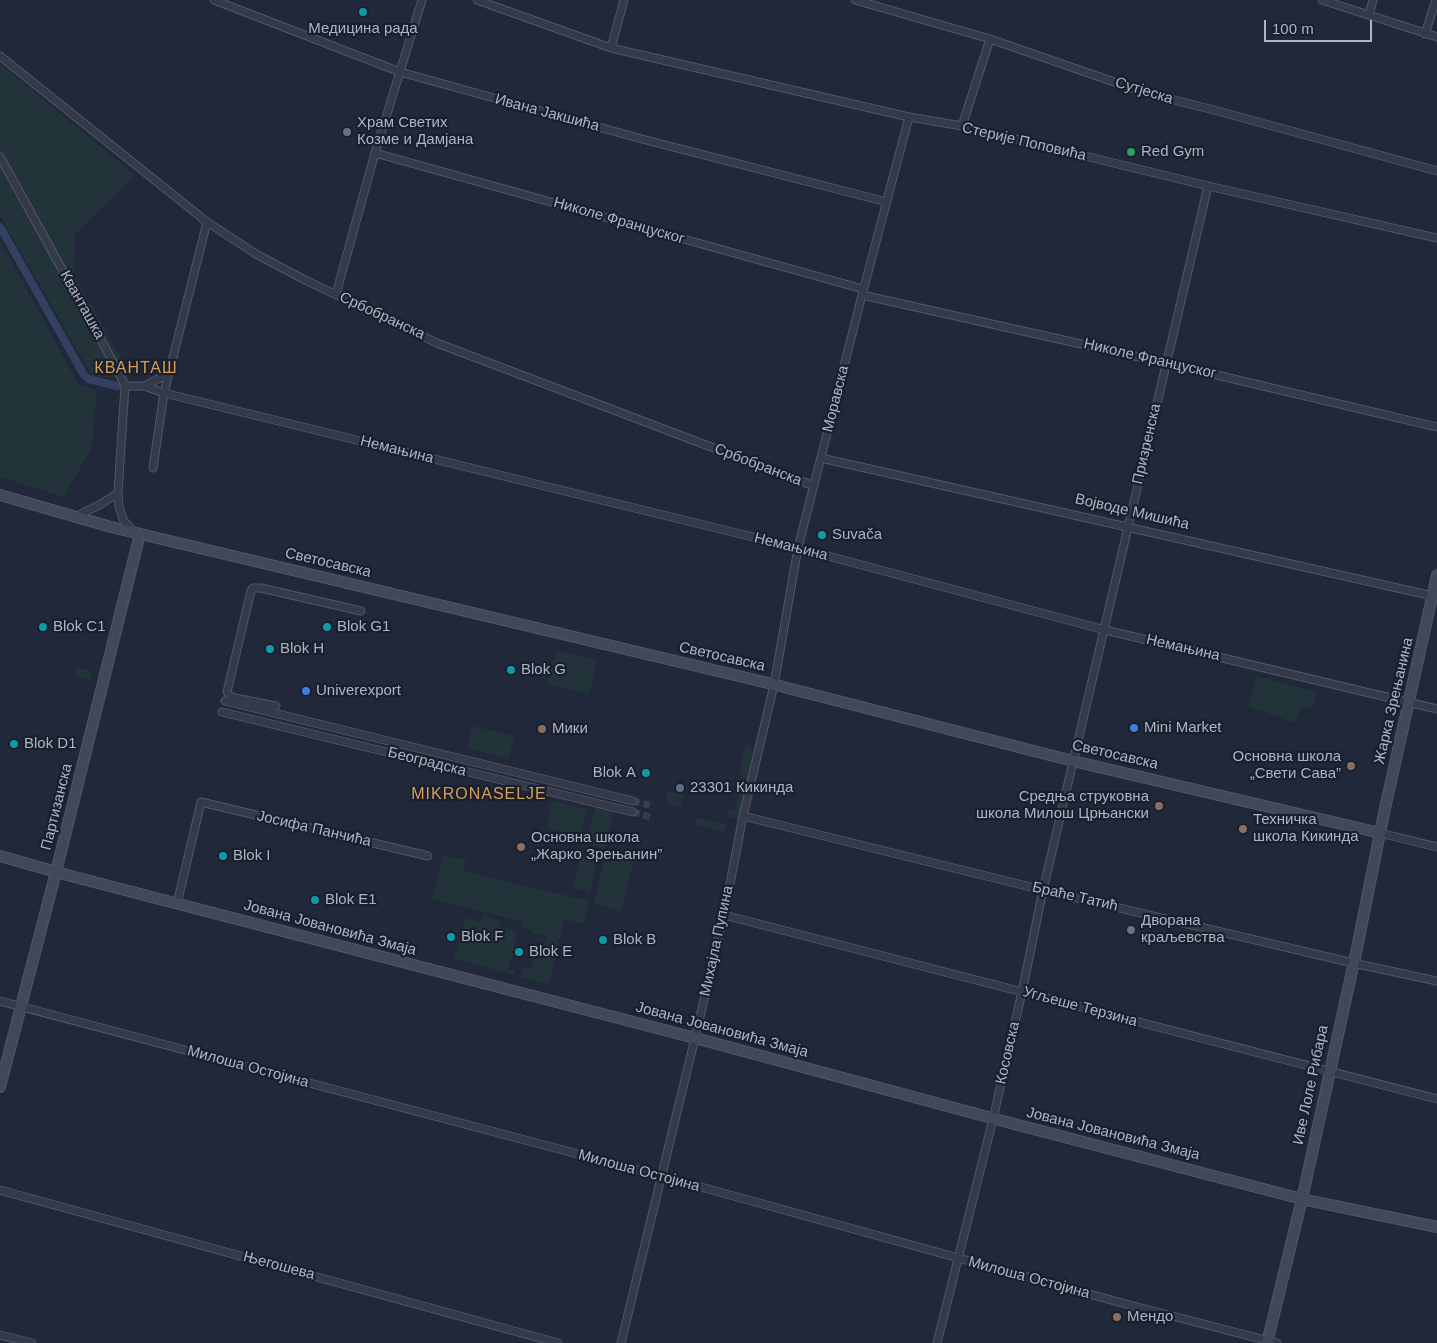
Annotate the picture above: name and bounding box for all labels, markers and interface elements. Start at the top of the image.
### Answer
marker: Медицина рада [357,6,369,18]
scale bar [1267,10,1374,42]
place label: Медицина рада [308,20,418,38]
text: 100 m [1272,20,1314,37]
street label: Сутјеска [1113,74,1175,108]
street label: Ивана Јакшића [493,90,601,136]
place label: Храм Светих Козме и Дамјана [357,114,473,149]
street label: Стерије Поповића [960,119,1088,165]
marker: Храм Светих Козме и Дамјана [341,126,353,138]
place label: Red Gym [1141,143,1204,161]
marker: Red Gym [1125,146,1137,158]
street label: Николе Француског [551,194,687,248]
street label: Кванташка [56,268,108,342]
street label: Србобранска [336,288,428,344]
street label: Николе Француског [1082,335,1218,383]
district label: КВАНТАШ [93,359,179,379]
street label: Моравска [819,364,853,434]
street label: Призренска [1129,402,1165,486]
street label: Немањина [358,432,436,468]
street label: Србобранска [712,440,804,490]
street label: Војводе Мишића [1073,490,1191,534]
place label: Suvača [832,526,882,544]
street label: Немањина [752,529,830,565]
marker: Suvača [816,529,828,541]
street label: Светосавска [283,544,373,582]
place label: Blok C1 [53,618,106,636]
place label: Blok G1 [337,618,390,636]
marker: Blok C1 [37,621,49,633]
marker: Blok G1 [321,621,333,633]
street label: Немањина [1144,631,1222,665]
street label: Жарка Зрењанина [1371,636,1417,766]
street label: Светосавска [677,638,767,676]
place label: Blok H [280,640,324,658]
marker: Blok H [264,643,276,655]
place label: Blok G [521,661,566,679]
marker: Blok G [505,664,517,676]
place label: Univerexport [316,682,401,700]
marker: Univerexport [300,685,312,697]
place label: Mini Market [1144,719,1222,737]
place label: Мики [552,720,588,738]
marker: Mini Market [1128,722,1140,734]
marker: Мики [536,723,548,735]
place label: Blok D1 [24,735,77,753]
street label: Светосавска [1070,736,1160,774]
marker: Blok D1 [8,738,20,750]
street label: Београдска [386,744,468,780]
place label: Основна школа „Свети Сава” [1233,748,1341,783]
marker: Основна школа „Свети Сава” [1345,760,1357,772]
street label: Партизанска [38,762,76,852]
place label: Blok A [593,764,636,782]
marker: Blok A [640,767,652,779]
place label: 23301 Кикинда [690,779,793,797]
marker: 23301 Кикинда [674,782,686,794]
district label: MIKRONASELJE [410,785,548,805]
place label: Средња струковна школа Милош Црњански [976,788,1149,823]
marker: Средња струковна школа Милош Црњански [1153,800,1165,812]
street label: Јосифа Панчића [255,807,373,851]
place label: Техничка школа Кикинда [1253,811,1358,846]
marker: Техничка школа Кикинда [1237,823,1249,835]
place label: Основна школа „Жарко Зрењанин” [531,829,662,864]
marker: Основна школа „Жарко Зрењанин” [515,841,527,853]
place label: Blok I [233,847,271,865]
marker: Blok I [217,850,229,862]
street label: Браће Татић [1030,878,1120,916]
street label: Михајла Пупина [696,884,738,998]
place label: Blok E1 [325,891,377,909]
marker: Blok E1 [309,894,321,906]
street label: Јована Јовановића Змаја [242,896,418,960]
place label: Дворана краљевства [1141,912,1224,947]
marker: Дворана краљевства [1125,924,1137,936]
place label: Blok F [461,928,504,946]
marker: Blok F [445,931,457,943]
place label: Blok B [613,931,656,949]
marker: Blok B [597,934,609,946]
place label: Blok E [529,943,572,961]
marker: Blok E [513,946,525,958]
street label: Угљеше Терзина [1021,983,1139,1031]
street label: Јована Јовановића Змаја [634,998,810,1062]
street label: Косовска [992,1020,1024,1086]
street label: Иве Лоле Рибара [1290,1024,1332,1146]
street label: Милоша Остојина [185,1042,311,1092]
street label: Јована Јовановића Змаја [1024,1104,1202,1164]
street label: Милоша Остојина [576,1146,702,1196]
street label: Његошева [241,1248,317,1284]
street label: Милоша Остојина [966,1253,1092,1303]
place label: Мендо [1127,1308,1173,1326]
marker: Мендо [1111,1311,1123,1323]

